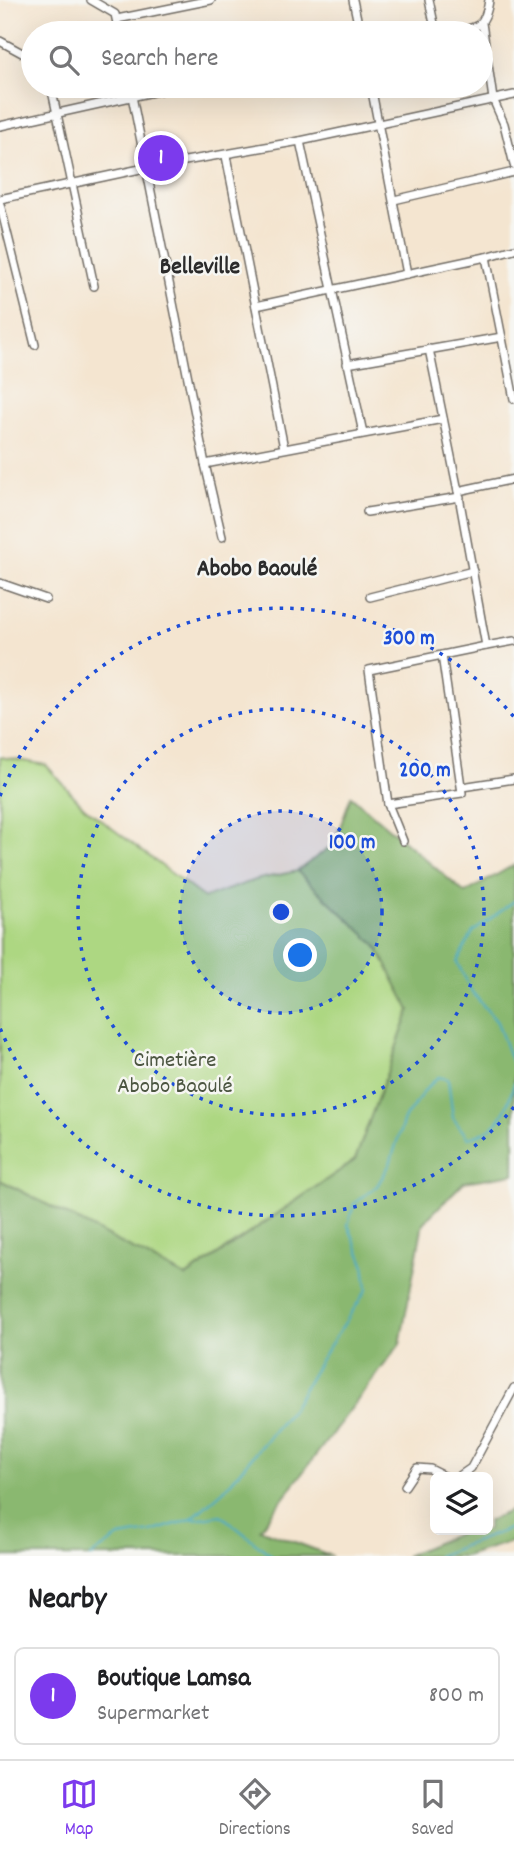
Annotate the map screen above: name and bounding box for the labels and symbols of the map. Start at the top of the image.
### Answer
pin: 1 [138,132,184,184]
district label: Belleville [160,251,241,285]
district label: Abobo Baoulé [197,553,317,587]
text: 300 m [383,625,435,655]
text: 200 m [399,757,451,787]
text: 100 m [329,829,375,859]
centre of rings [269,900,293,924]
your location [283,938,317,972]
park label: Cimetière Abobo Baoulé [117,1045,233,1104]

